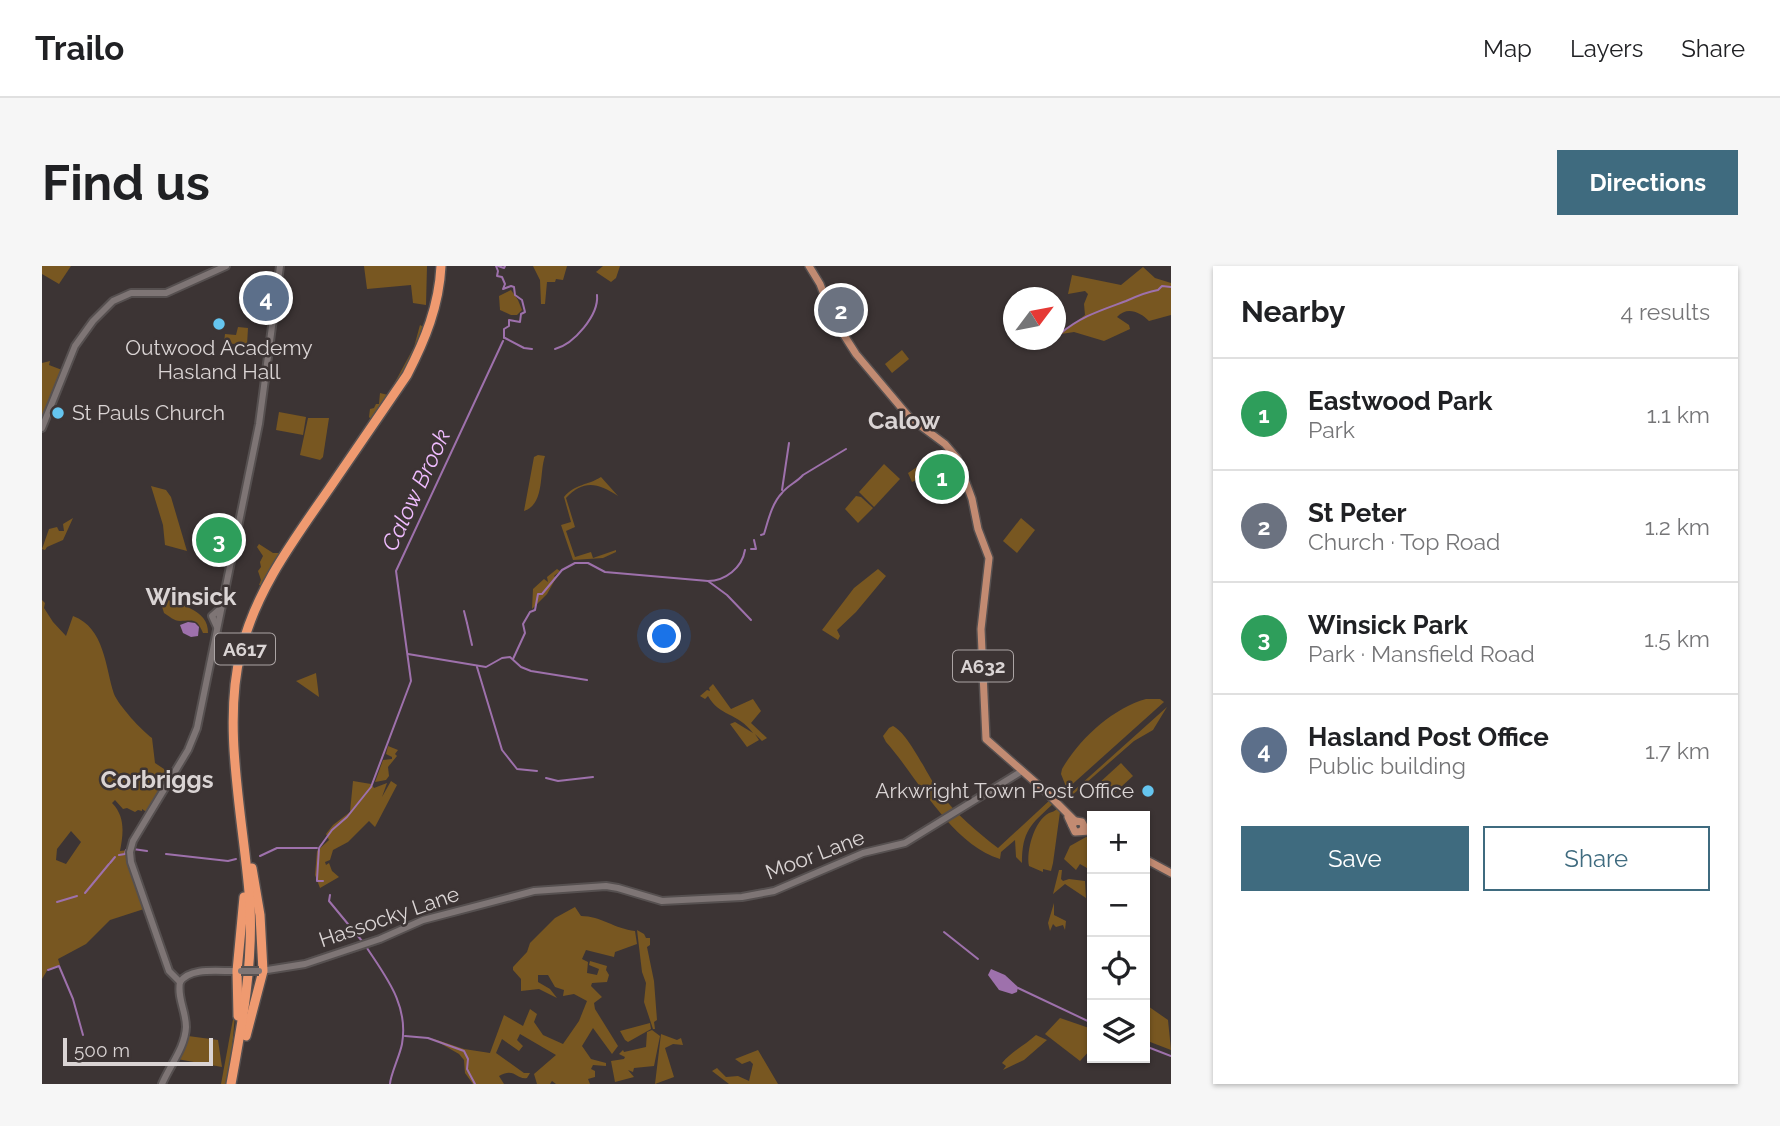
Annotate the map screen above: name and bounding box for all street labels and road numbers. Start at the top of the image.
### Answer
road number: A617 [215,634,275,664]
road number: A632 [953,650,1013,682]
street label: Moor Lane [762,824,868,885]
street label: Hassocky Lane [315,881,462,952]

